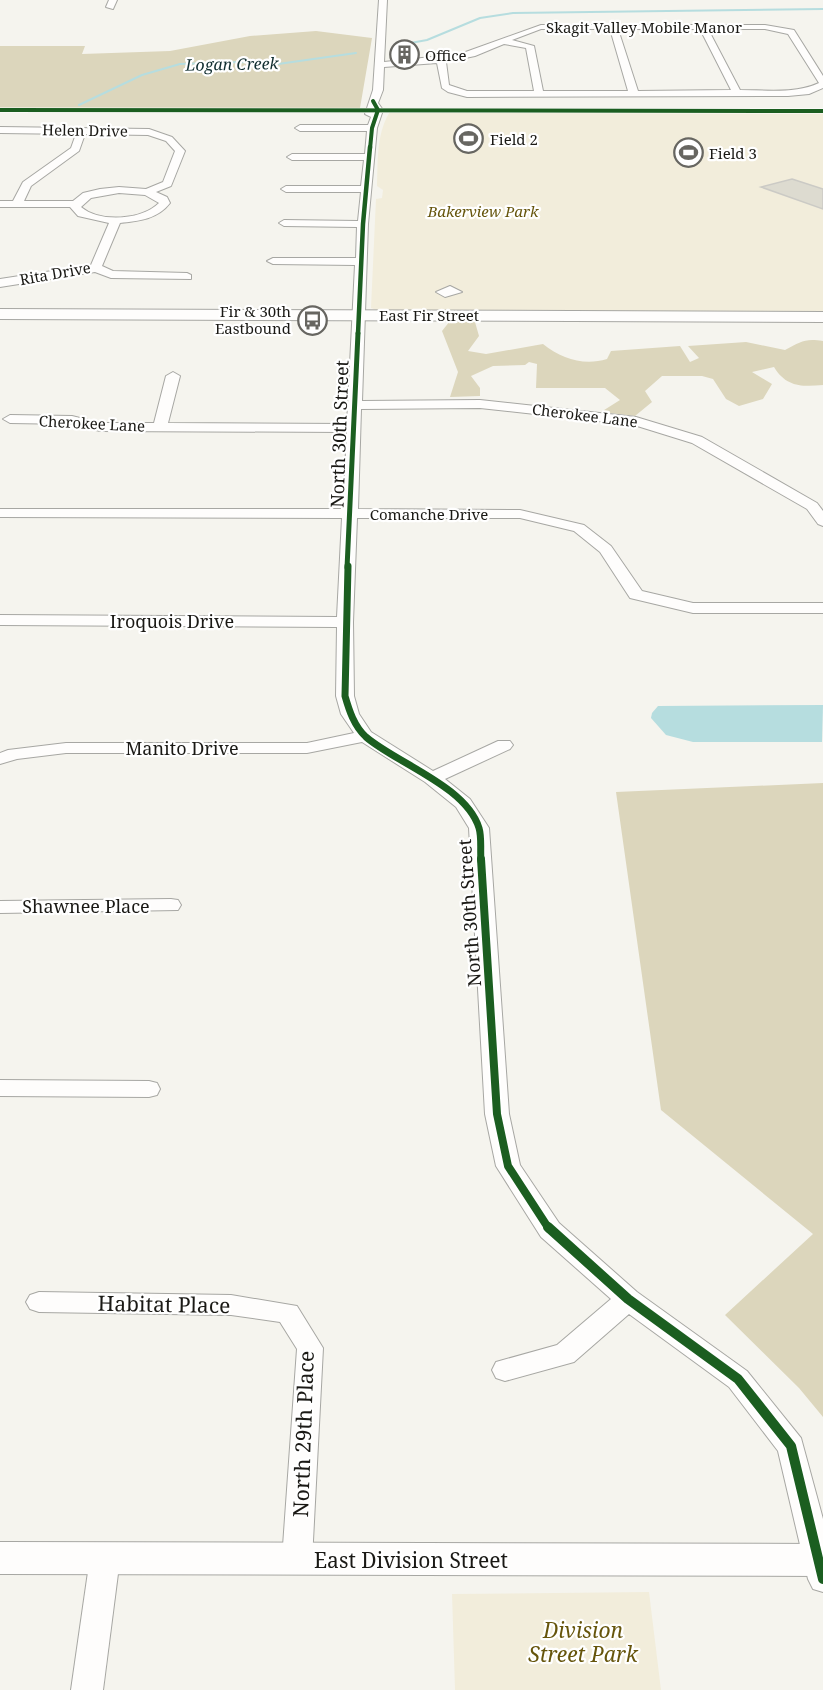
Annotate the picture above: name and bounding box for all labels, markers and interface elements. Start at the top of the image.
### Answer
street label: Skagit Valley Mobile Manor [546,17,742,37]
building icon: Office [388,39,420,71]
place label: Office [425,45,467,65]
water label: Logan Creek [184,52,280,76]
street label: Helen Drive [42,119,128,141]
sports icon: Field 2 [453,123,485,155]
place label: Field 2 [490,129,538,149]
sports icon: Field 3 [672,137,704,169]
place label: Field 3 [709,143,757,163]
park label: Bakerview Park [427,201,539,221]
street label: Rita Drive [18,257,92,289]
place label: Fir & 30th Eastbound [215,301,291,338]
bus stop icon: Fir & 30th Eastbound [296,304,328,336]
street label: East Fir Street [379,305,479,325]
street label: North 30th Street [324,360,354,508]
street label: Cherokee Lane [531,399,639,431]
street label: Cherokee Lane [38,410,146,436]
street label: Comanche Drive [370,504,488,524]
street label: Iroquois Drive [110,609,234,633]
street label: Manito Drive [125,736,239,760]
street label: North 30th Street [452,838,486,988]
street label: Shawnee Place [22,894,150,918]
street label: Habitat Place [97,1289,231,1319]
street label: North 29th Place [286,1350,320,1518]
street label: East Division Street [314,1546,508,1574]
park label: Division Street Park [528,1616,639,1668]

